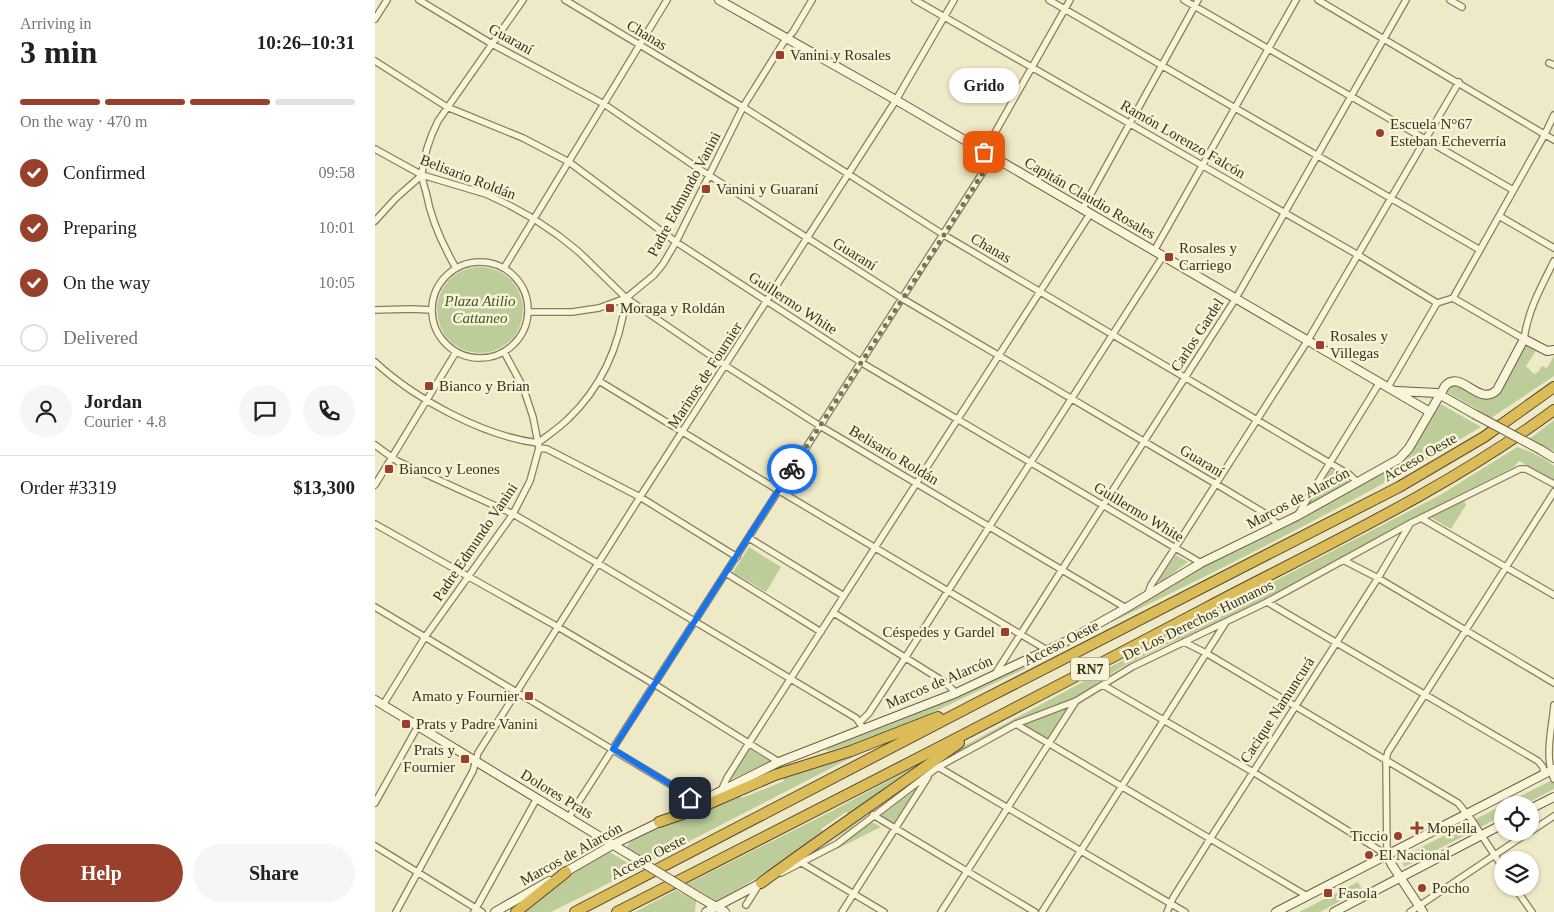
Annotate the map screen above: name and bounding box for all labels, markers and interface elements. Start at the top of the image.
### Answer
text: Arriving in [20,15,92,32]
street label: Chanas [624,17,670,53]
street label: Guaraní [486,20,536,58]
text: 10:26–10:31 [257,32,355,53]
text: 3 min [20,34,97,70]
place label: Vanini y Rosales [790,47,891,63]
marker: Vanini y Rosales [774,49,786,61]
callout: Grido [949,67,1019,102]
text: Grido [964,77,1004,94]
street label: Ramón Lorenzo Falcón [1118,97,1249,182]
text: On the way · 470 m [20,113,148,130]
place label: Escuela N°67 Esteban Echeverría [1390,116,1507,149]
marker: Escuela N°67 Esteban Echeverría [1374,127,1386,139]
street label: Padre Edmundo Vanini [644,129,724,259]
pin [963,131,1005,173]
icon: bag [970,138,998,166]
street label: Belisario Roldán [418,151,519,203]
street label: Capitán Claudio Rosales [1022,154,1158,242]
icon: check [20,159,48,187]
text: Confirmed [63,162,145,183]
text: 09:58 [319,164,355,181]
place label: Vanini y Guaraní [716,181,818,197]
marker: Vanini y Guaraní [700,183,712,195]
icon: check [20,214,48,242]
text: Preparing [63,217,137,238]
text: 10:01 [319,219,355,236]
street label: Chanas [968,230,1014,266]
street label: Guaraní [830,234,880,274]
place label: Rosales y Carriego [1179,240,1237,273]
marker: Rosales y Carriego [1163,251,1175,263]
icon: check [20,269,48,297]
street label: Guillermo White [746,269,840,338]
text: On the way [63,272,151,293]
text: 10:05 [319,274,355,291]
park label: Plaza Atilio Cattaneo [444,293,516,326]
street label: Carlos Gardel [1167,296,1227,374]
place label: Moraga y Roldán [620,300,725,316]
marker: Moraga y Roldán [604,302,616,314]
street label: Marinos de Fournier [665,319,745,431]
text: Delivered [63,327,138,348]
place label: Rosales y Villegas [1330,328,1388,361]
marker: Rosales y Villegas [1314,339,1326,351]
place label: Bianco y Brian [439,378,530,394]
marker: Bianco y Brian [423,380,435,392]
button: person [20,385,72,437]
button: chat [239,385,291,437]
button: phone [303,385,355,437]
text: Jordan [84,391,142,412]
text: Courier · 4.8 [84,413,166,430]
street label: Belisario Roldán [846,422,942,488]
street label: Acceso Oeste [1380,429,1460,484]
street label: Guaraní [1177,442,1227,480]
courier [767,444,817,494]
icon: bike [778,455,806,483]
place label: Bianco y Leones [399,461,500,477]
marker: Bianco y Leones [383,463,395,475]
street label: Marcos de Alarcón [1244,464,1353,532]
text: Order #3319 [20,477,117,498]
text: $13,300 [293,477,355,498]
street label: Guillermo White [1091,479,1187,545]
street label: Padre Edmundo Vanini [430,480,520,604]
street label: De Los Derechos Humanos [1120,576,1276,663]
street label: Acceso Oeste [1021,617,1101,669]
place label: Céspedes y Gardel [883,624,995,640]
marker: Céspedes y Gardel [999,626,1011,638]
street label: Marcos de Alarcón [883,652,995,712]
street label: Cacique Namuncurá [1237,654,1317,766]
road number: RN7 [1071,658,1109,681]
place label: Amato y Fournier [412,688,519,704]
marker: Amato y Fournier [523,690,535,702]
place label: Prats y Padre Vanini [416,716,538,732]
marker: Prats y Padre Vanini [400,718,412,730]
place label: Prats y Fournier [403,742,456,775]
marker: Prats y Fournier [459,753,471,765]
street label: Dolores Prats [518,766,596,822]
pin [669,777,711,819]
icon: home [676,784,704,812]
map controls [1494,796,1539,896]
button: locate [1494,796,1539,841]
street label: Marcos de Alarcón [517,819,625,889]
place label: Mopella [1427,820,1477,836]
marker: Mopella [1411,822,1423,834]
place label: Ticcio [1350,828,1388,844]
marker: Ticcio [1392,830,1404,842]
street label: Acceso Oeste [608,831,688,883]
button: Help [20,844,183,902]
button: Share [193,844,355,902]
place label: El Nacional [1379,847,1450,863]
marker: El Nacional [1363,849,1375,861]
button: layers [1494,851,1539,896]
place label: Pocho [1432,880,1470,896]
marker: Pocho [1416,882,1428,894]
place label: Fasola [1338,885,1378,901]
marker: Fasola [1322,887,1334,899]

